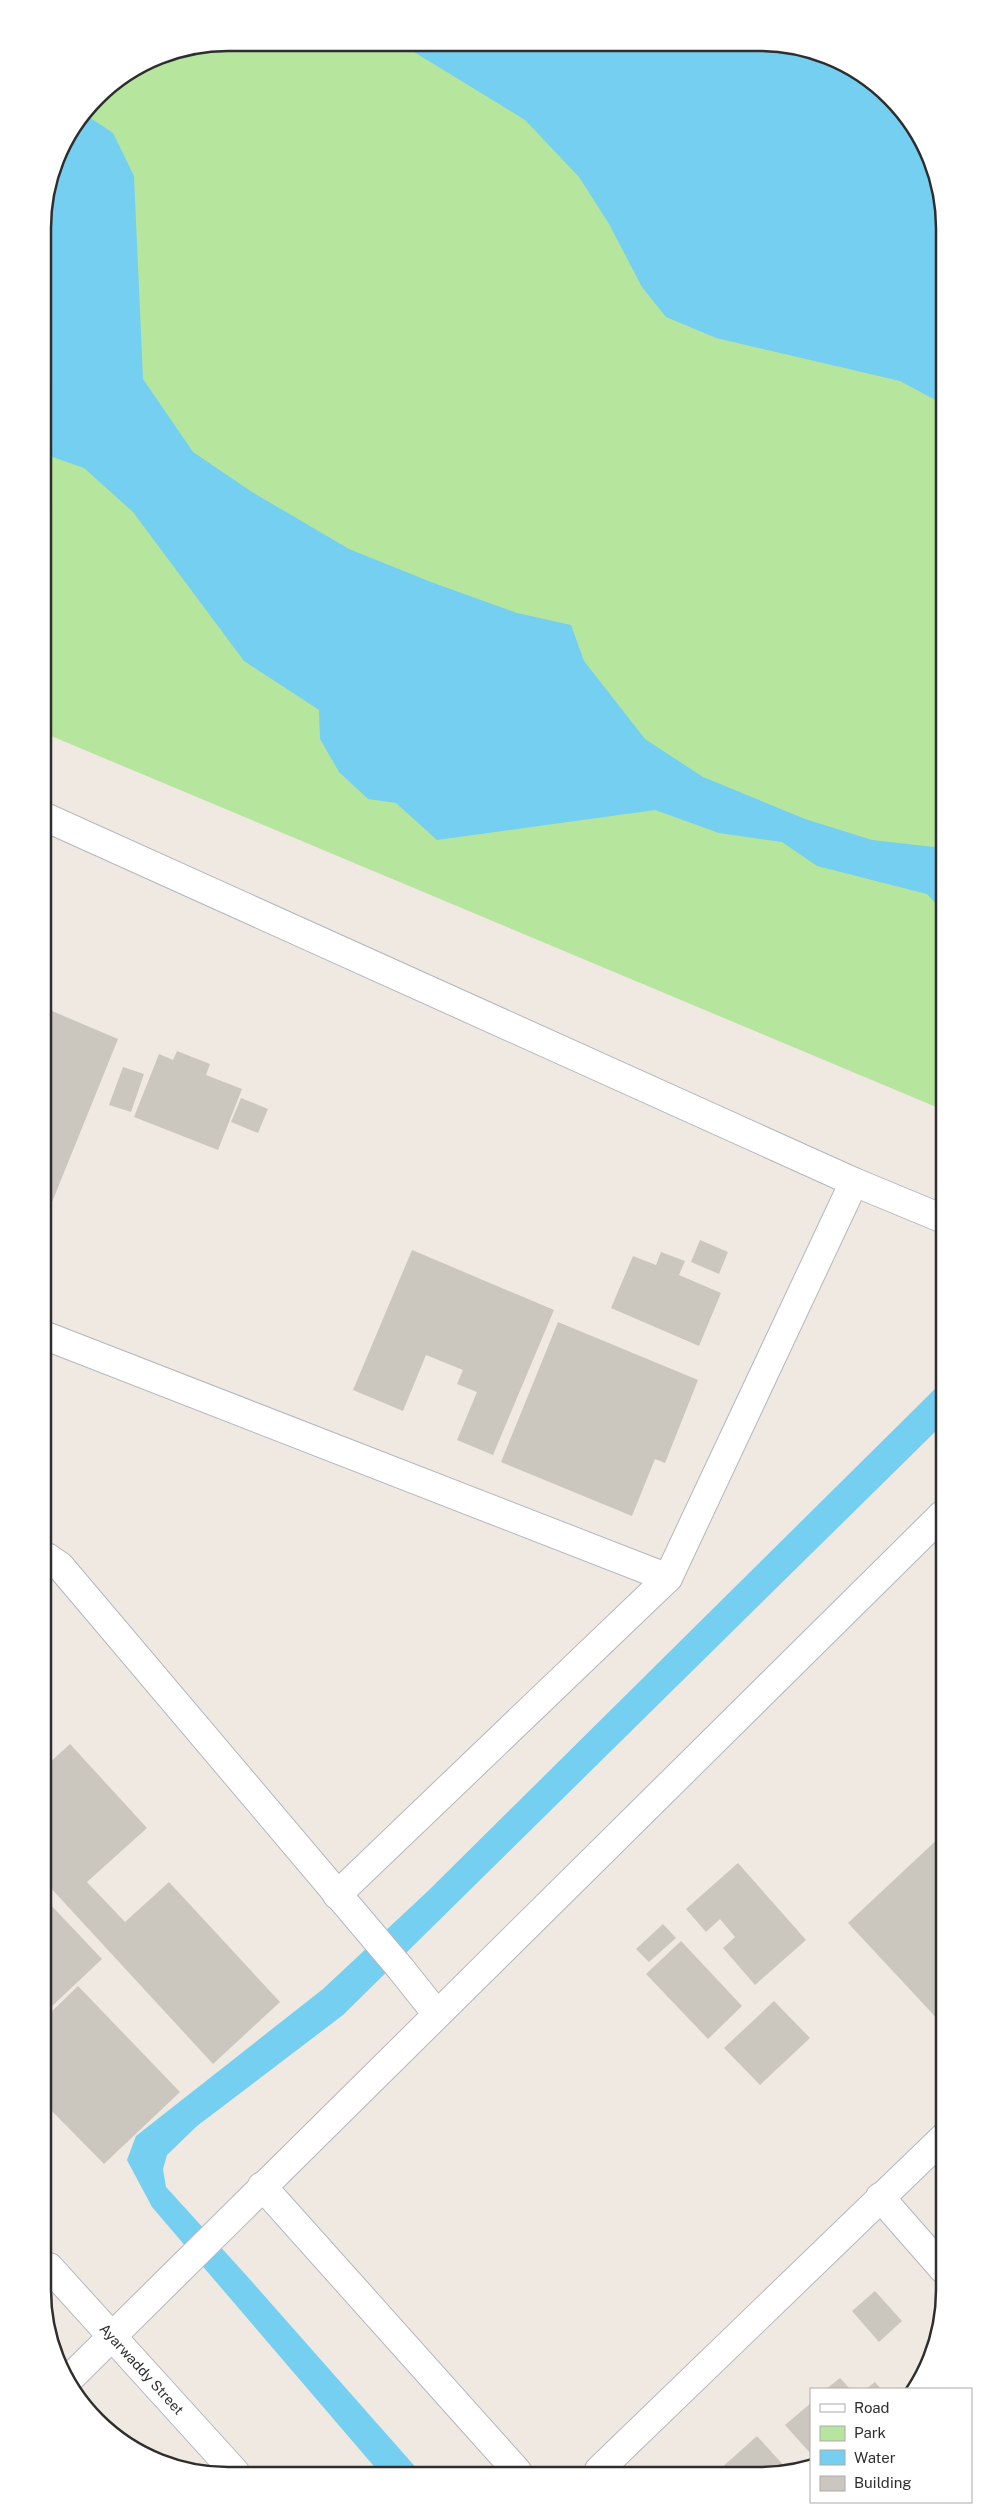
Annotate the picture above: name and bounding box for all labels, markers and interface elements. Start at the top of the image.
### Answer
street label: Ayarwaddy Street [97,2321,187,2418]
legend [810,2388,972,2503]
text: Road [854,2399,890,2416]
text: Park [854,2424,886,2441]
text: Water [854,2449,896,2466]
text: Building [854,2474,912,2491]

